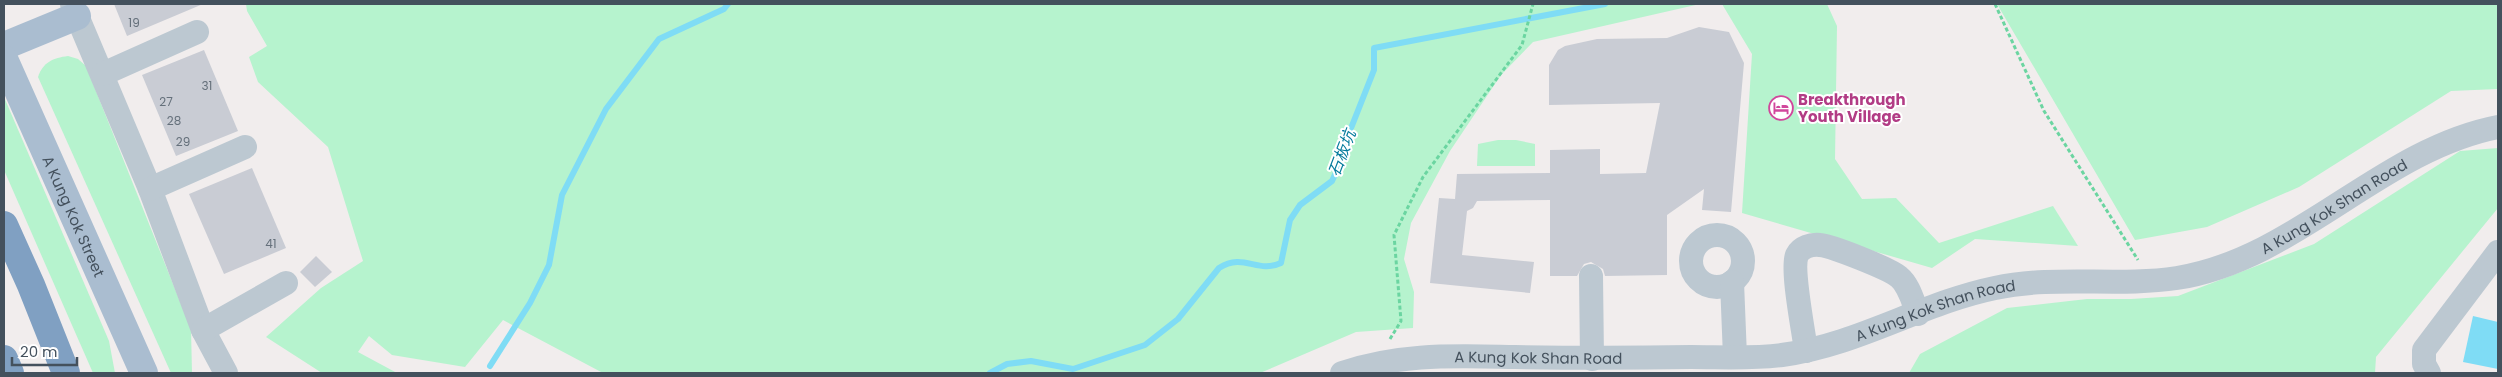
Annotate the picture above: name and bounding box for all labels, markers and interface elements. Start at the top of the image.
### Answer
house number: 19 [128,14,140,31]
house number: 31 [202,77,212,94]
place label: Breakthrough Youth Village [1798,89,1906,127]
house number: 27 [159,93,173,110]
hotel icon: Breakthrough Youth Village [1768,95,1794,121]
house number: 28 [167,112,181,129]
water label: 石板坑 [1323,125,1362,180]
house number: 29 [176,133,190,150]
street label: A Kung Kok Street [38,152,110,280]
street label: A Kung Kok Shan Road [2257,153,2411,259]
house number: 41 [265,235,277,252]
street label: A Kung Kok Shan Road [1852,274,2017,346]
scale bar [12,334,78,366]
text: 20 m [20,341,58,362]
street label: A Kung Kok Shan Road [1454,346,1622,368]

